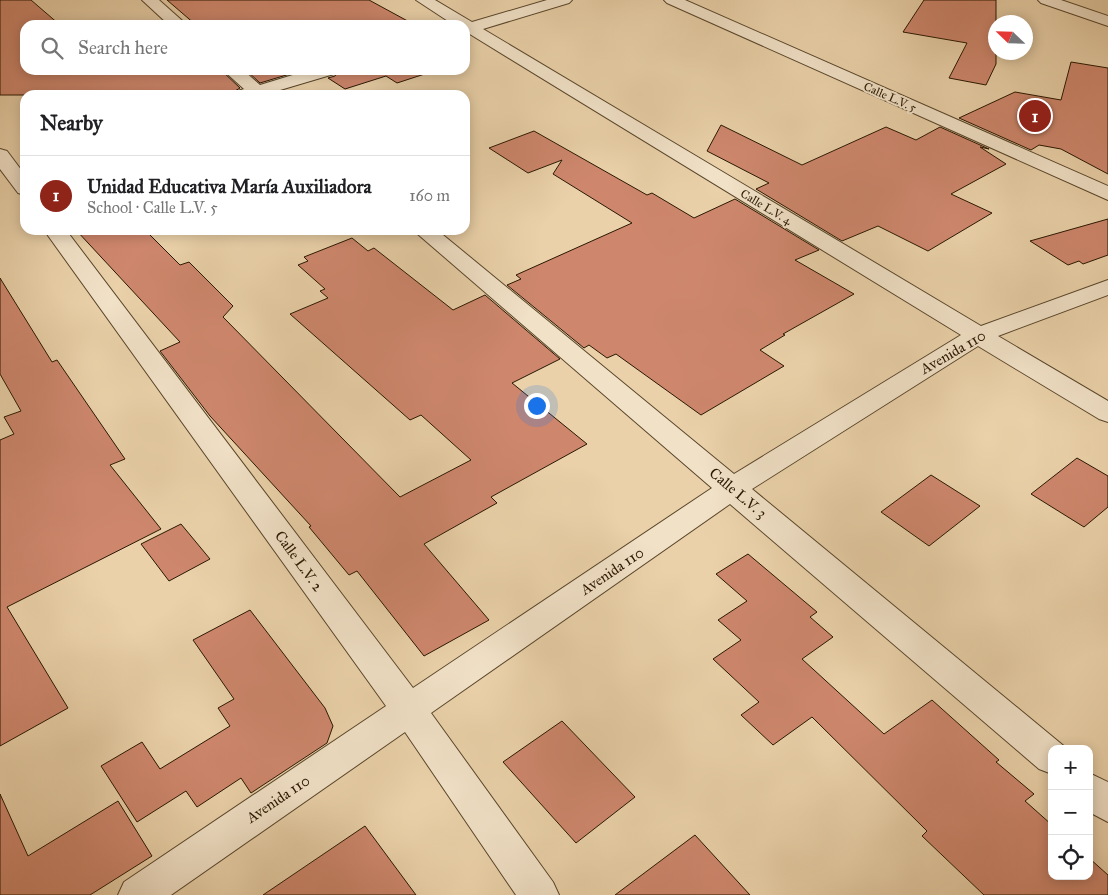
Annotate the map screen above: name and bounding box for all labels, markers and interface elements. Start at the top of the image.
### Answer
north arrow [988,15,1033,60]
search box [20,20,470,75]
icon: search [38,34,66,62]
text: Search here [78,36,168,59]
street label: Calle L.V. 5 [862,79,919,115]
pin: 1 [1019,97,1051,135]
text: Nearby [40,110,103,136]
text: Unidad Educativa María Auxiliadora [87,175,372,198]
text: 1 [53,186,59,205]
text: 160 m [409,186,450,205]
street label: Calle L.V. 4 [738,186,794,228]
text: School · Calle L.V. 5 [87,198,218,217]
street label: Avenida 110 [916,326,989,378]
your location [524,393,550,419]
street label: Calle L.V. 3 [706,464,770,522]
street label: Calle L.V. 2 [271,527,327,595]
street label: Avenida 110 [576,543,647,599]
map controls [1048,745,1093,880]
button: + [1048,745,1093,790]
street label: Avenida 110 [242,771,313,827]
button: − [1048,790,1093,835]
button: locate [1048,835,1093,880]

